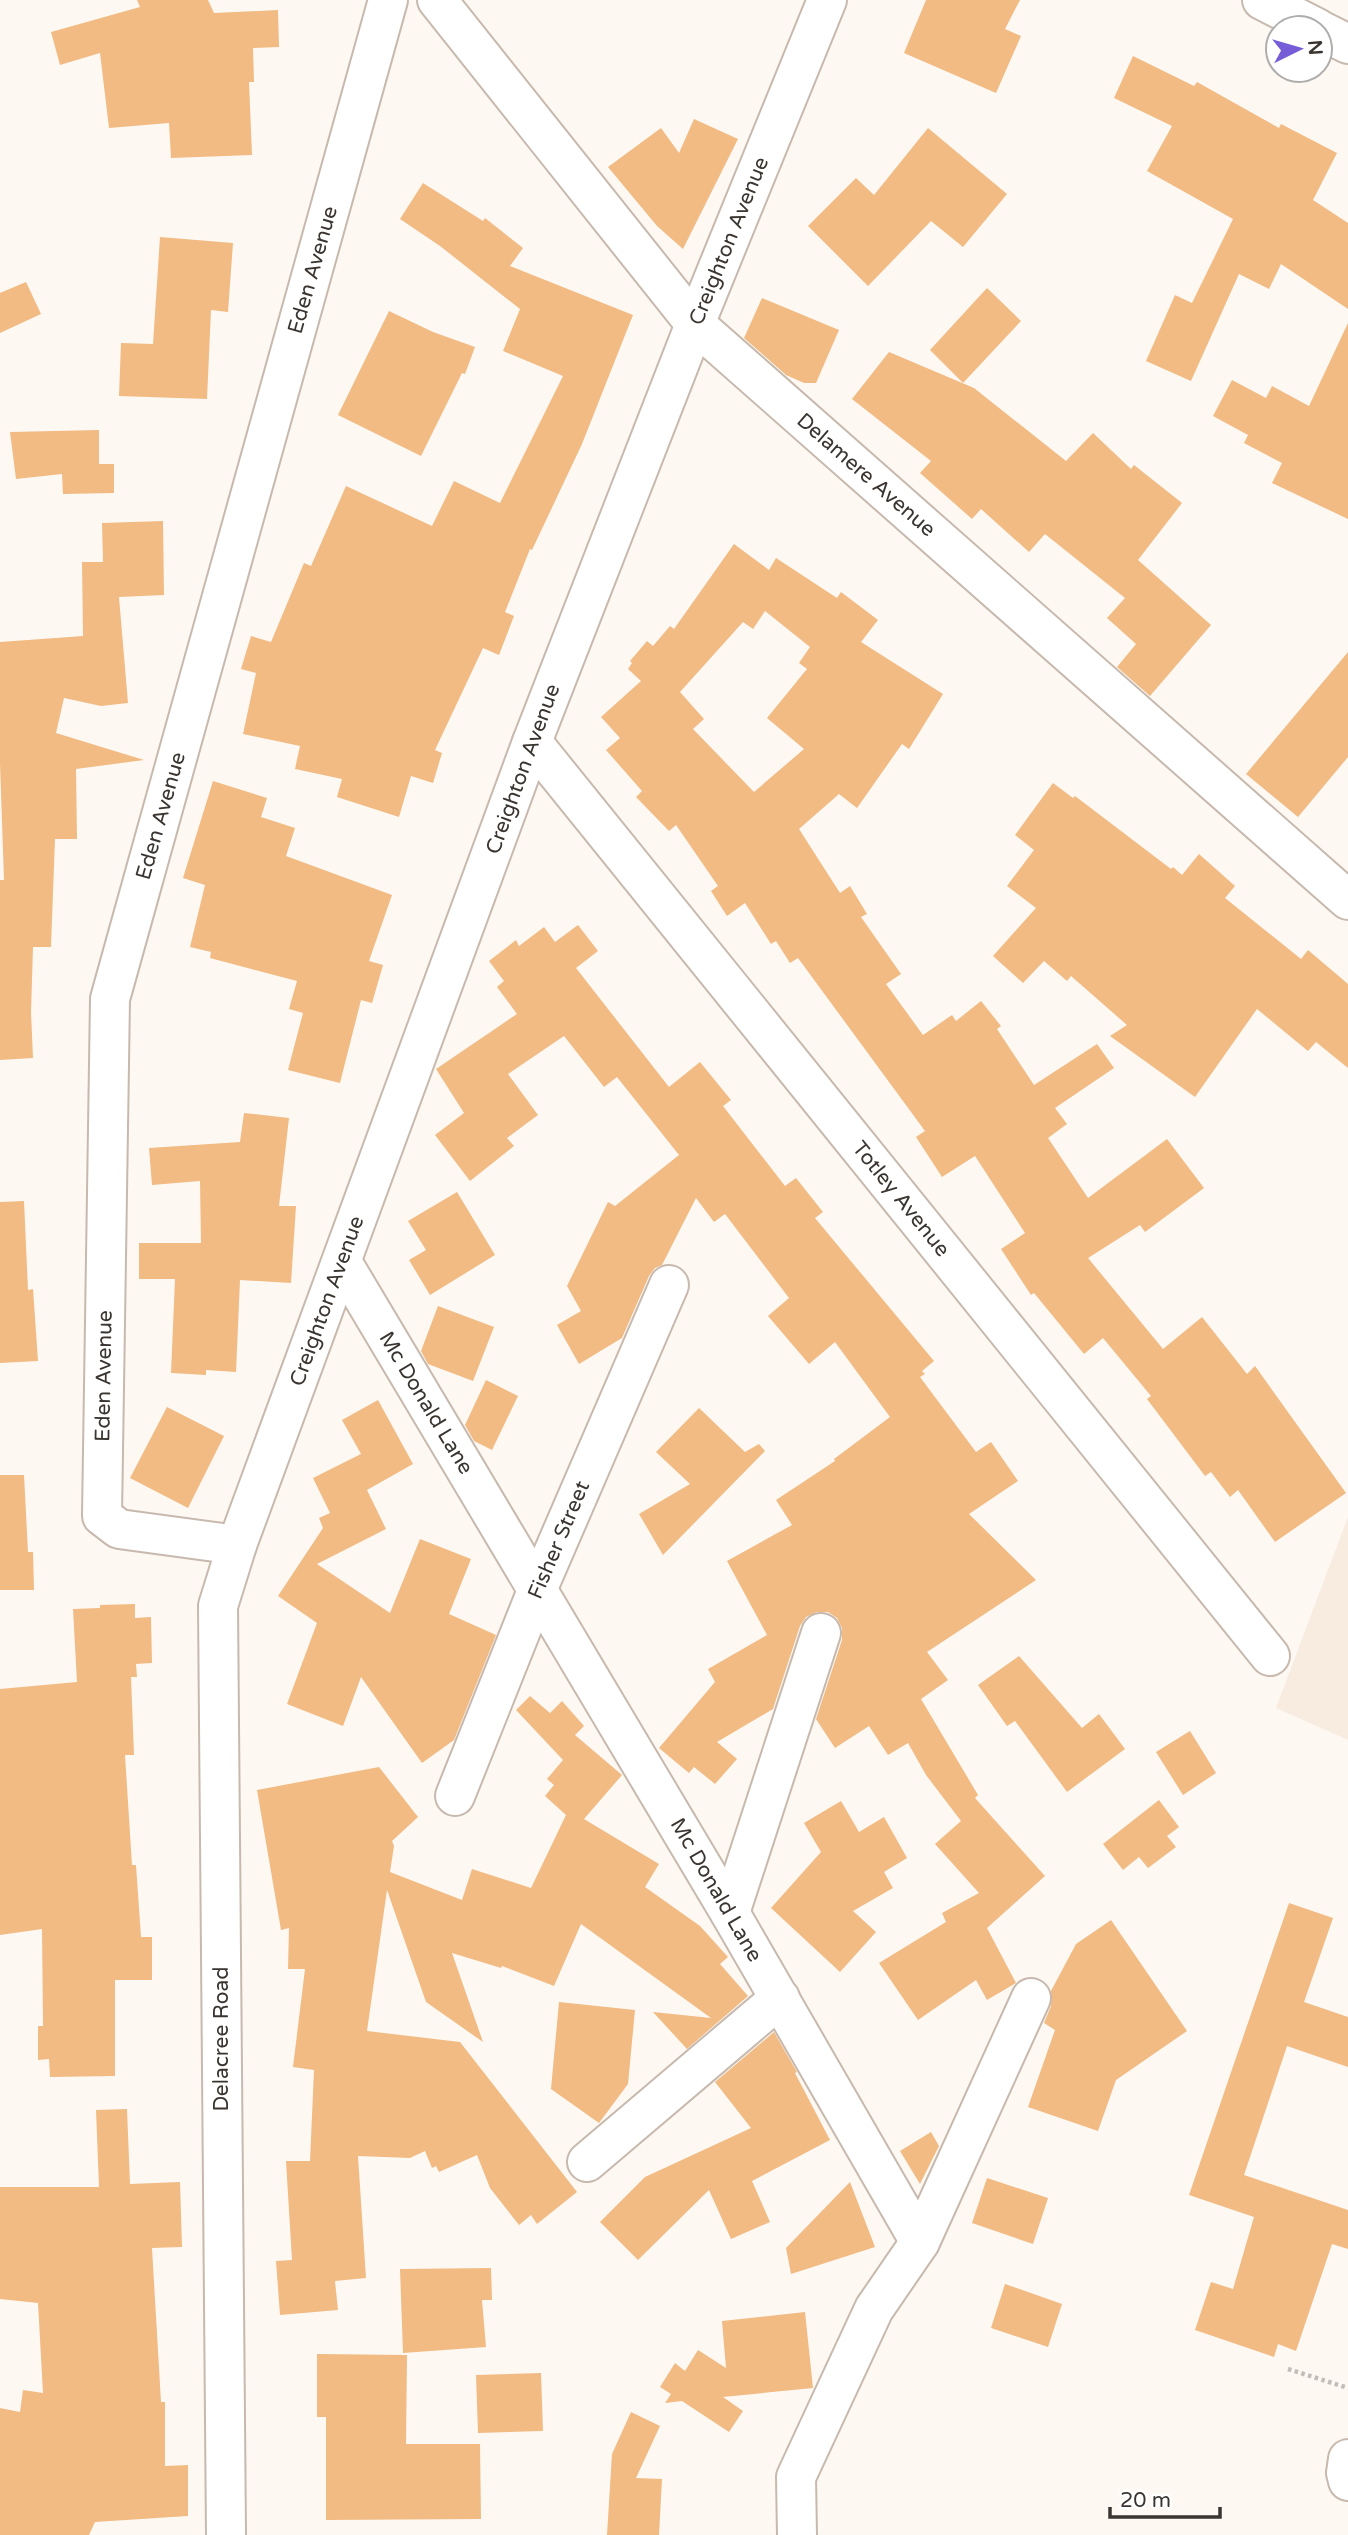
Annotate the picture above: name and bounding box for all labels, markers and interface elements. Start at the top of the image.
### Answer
north arrow [1264,14,1334,84]
text: N [1303,39,1327,56]
street label: Creighton Avenue [684,153,774,329]
street label: Eden Avenue [283,203,343,337]
street label: Delamere Avenue [792,408,941,542]
street label: Creighton Avenue [481,680,565,857]
street label: Eden Avenue [131,749,191,883]
street label: Totley Avenue [847,1136,955,1262]
street label: Creighton Avenue [285,1212,369,1389]
street label: Eden Avenue [90,1310,118,1442]
street label: Mc Donald Lane [374,1327,478,1479]
street label: Fisher Street [523,1477,595,1603]
street label: Mc Donald Lane [665,1814,767,1966]
street label: Delacree Road [209,1966,234,2112]
scale bar [1110,2476,1220,2520]
text: 20 m [1120,2488,1171,2513]

